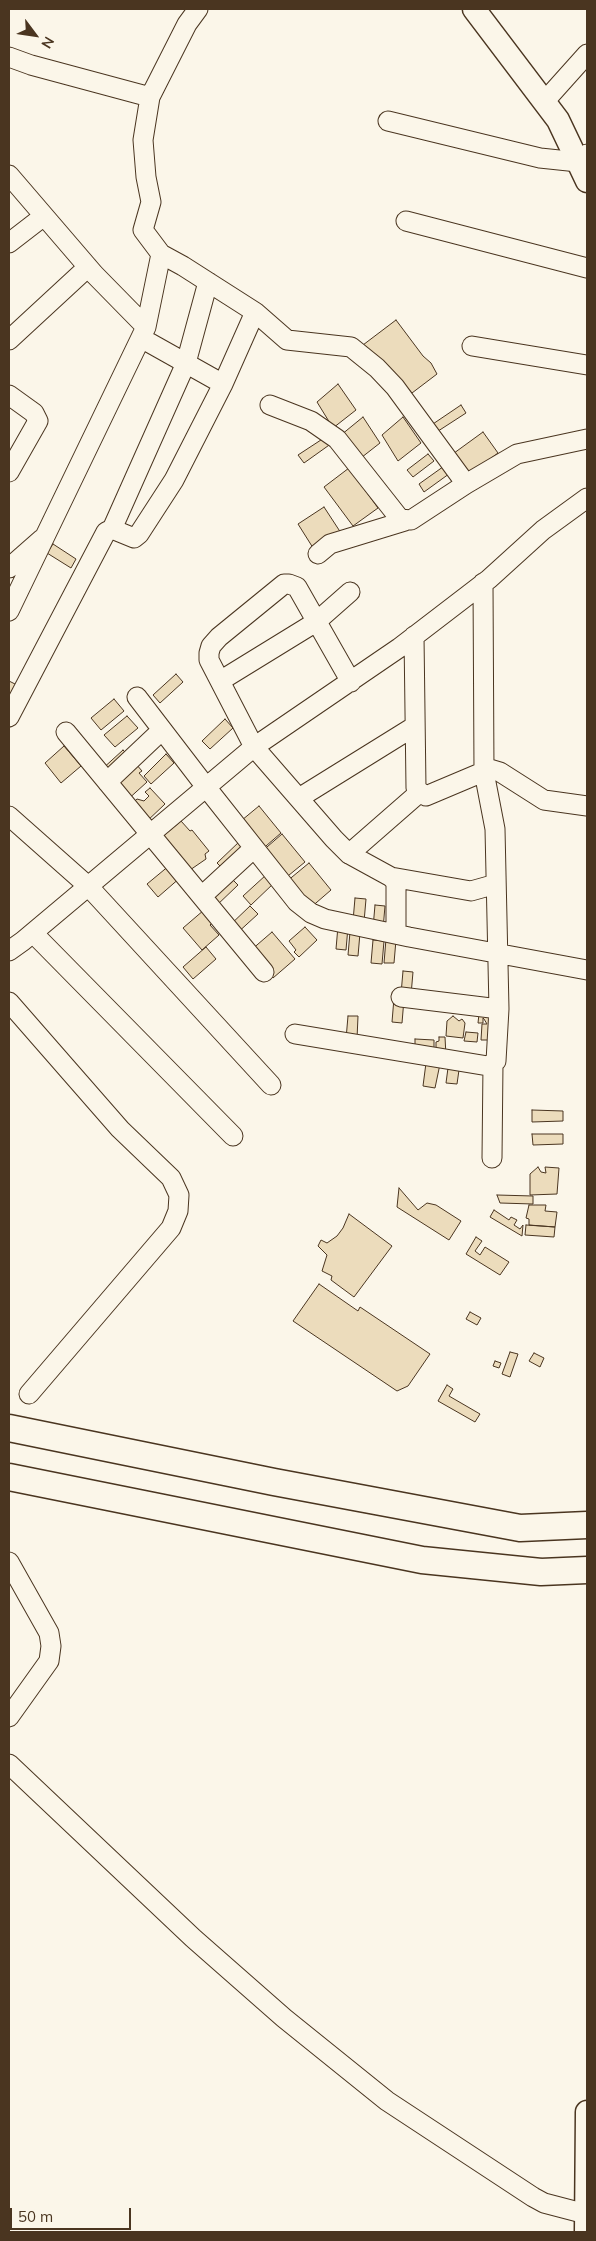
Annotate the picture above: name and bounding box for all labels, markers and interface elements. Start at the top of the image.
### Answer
north arrow [10,10,60,60]
text: N [37,34,58,52]
scale bar [12,2198,134,2230]
text: 50 m [18,2207,53,2226]

